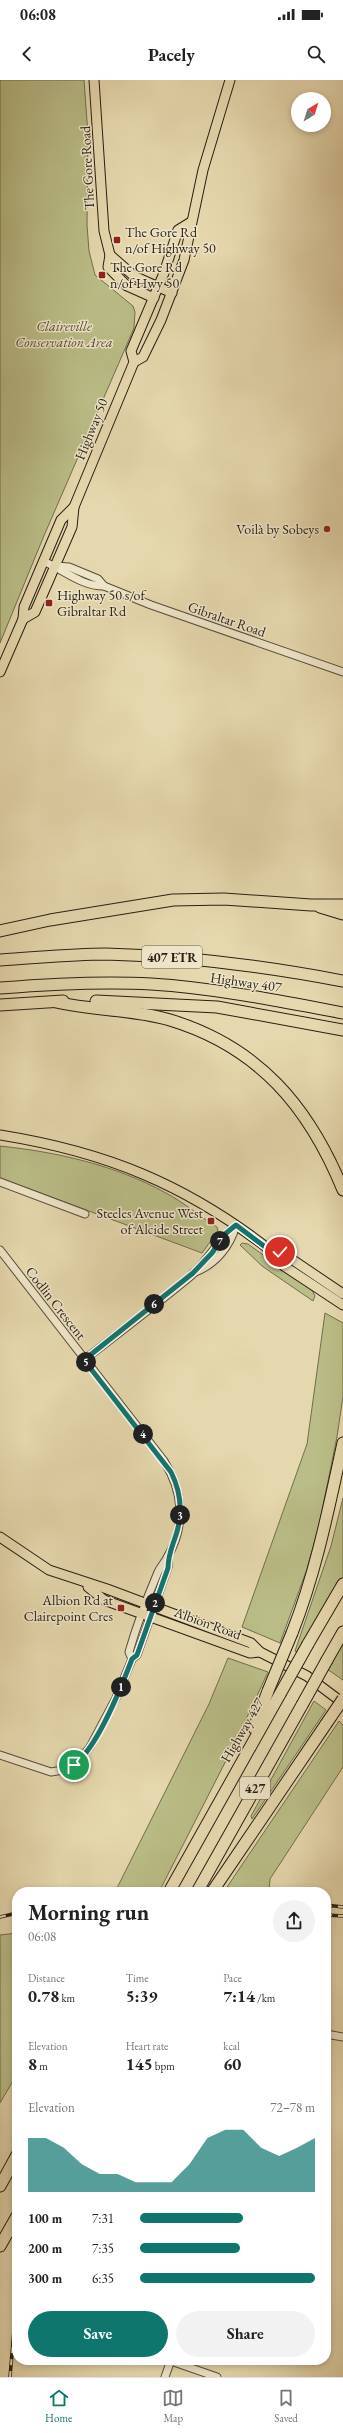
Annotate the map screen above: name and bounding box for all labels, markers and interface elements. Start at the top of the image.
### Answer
text: 06:08 [20,5,56,24]
icon: back [16,43,38,65]
text: Pacely [148,43,195,66]
icon: search [305,43,327,65]
north arrow [291,92,331,132]
map controls [291,92,331,132]
street label: The Gore Road [76,125,98,211]
place label: The Gore Rd n/of Highway 50 [125,223,216,257]
marker: The Gore Rd n/of Highway 50 [112,235,122,245]
place label: The Gore Rd n/of Hwy 50 [110,258,183,292]
marker: The Gore Rd n/of Hwy 50 [97,270,107,280]
park label: Claireville Conservation Area [15,317,113,351]
street label: Highway 50 [70,395,112,462]
place label: Voilà by Sobeys [236,520,319,538]
marker: Voilà by Sobeys [322,524,332,534]
place label: Highway 50 s/of Gibraltar Rd [57,586,146,620]
street label: Gibraltar Road [186,597,269,641]
marker: Highway 50 s/of Gibraltar Rd [44,598,54,608]
road number: 407 ETR [142,946,202,968]
street label: Highway 407 [209,968,283,996]
place label: Steeles Avenue West of Alcide Street [96,1204,204,1238]
marker: Steeles Avenue West of Alcide Street [206,1216,216,1226]
pin: 7 [210,1231,230,1251]
text: 7 [217,1234,223,1248]
pin [263,1235,297,1269]
icon: check [269,1241,291,1263]
street label: Codlin Crescent [22,1263,91,1344]
pin: 6 [144,1294,164,1314]
text: 6 [151,1297,157,1311]
pin: 5 [76,1352,96,1372]
text: 5 [83,1355,89,1369]
pin: 4 [133,1424,153,1444]
text: 4 [140,1427,146,1441]
pin: 3 [170,1505,190,1525]
text: 3 [177,1508,183,1522]
place label: Albion Rd at Clairepoint Cres [24,1591,114,1625]
pin: 2 [145,1593,165,1613]
text: 2 [152,1596,158,1610]
street label: Albion Road [171,1602,245,1644]
marker: Albion Rd at Clairepoint Cres [116,1603,126,1613]
pin: 1 [111,1677,131,1697]
text: 1 [118,1680,124,1694]
street label: Highway 427 [216,1694,268,1766]
pin [57,1748,91,1782]
icon: arrive [63,1754,85,1776]
road number: 427 [240,1777,270,1799]
text: Morning run [28,1898,149,1927]
button: share [273,1900,315,1942]
text: 06:08 [28,1928,56,1945]
text: Distance [28,1971,65,1985]
text: Time [126,1971,149,1985]
text: Pace [223,1971,242,1985]
text: 0.78 [28,1985,59,2007]
text: 5:39 [126,1985,157,2007]
text: 7:14 [223,1985,255,2007]
text: km [59,1991,75,2005]
text: /km [255,1991,275,2005]
text: Elevation [28,2039,68,2053]
text: Heart rate [126,2039,168,2053]
text: kcal [223,2039,240,2053]
text: 8 [28,2053,37,2075]
text: 145 [126,2053,153,2075]
text: 60 [223,2053,241,2075]
text: m [37,2059,48,2073]
text: bpm [153,2059,175,2073]
text: Elevation [28,2099,75,2116]
text: 72–78 m [270,2099,315,2116]
text: 100 m [28,2210,62,2227]
text: 7:31 [92,2210,114,2227]
text: 200 m [28,2240,62,2257]
text: 7:35 [92,2240,114,2257]
text: 300 m [28,2270,62,2287]
text: 6:35 [92,2270,114,2287]
button: Save [28,2311,168,2357]
button: Share [176,2311,315,2357]
tab: Home [45,2387,72,2425]
tab: Map [162,2387,184,2425]
tab: Saved [274,2387,298,2425]

